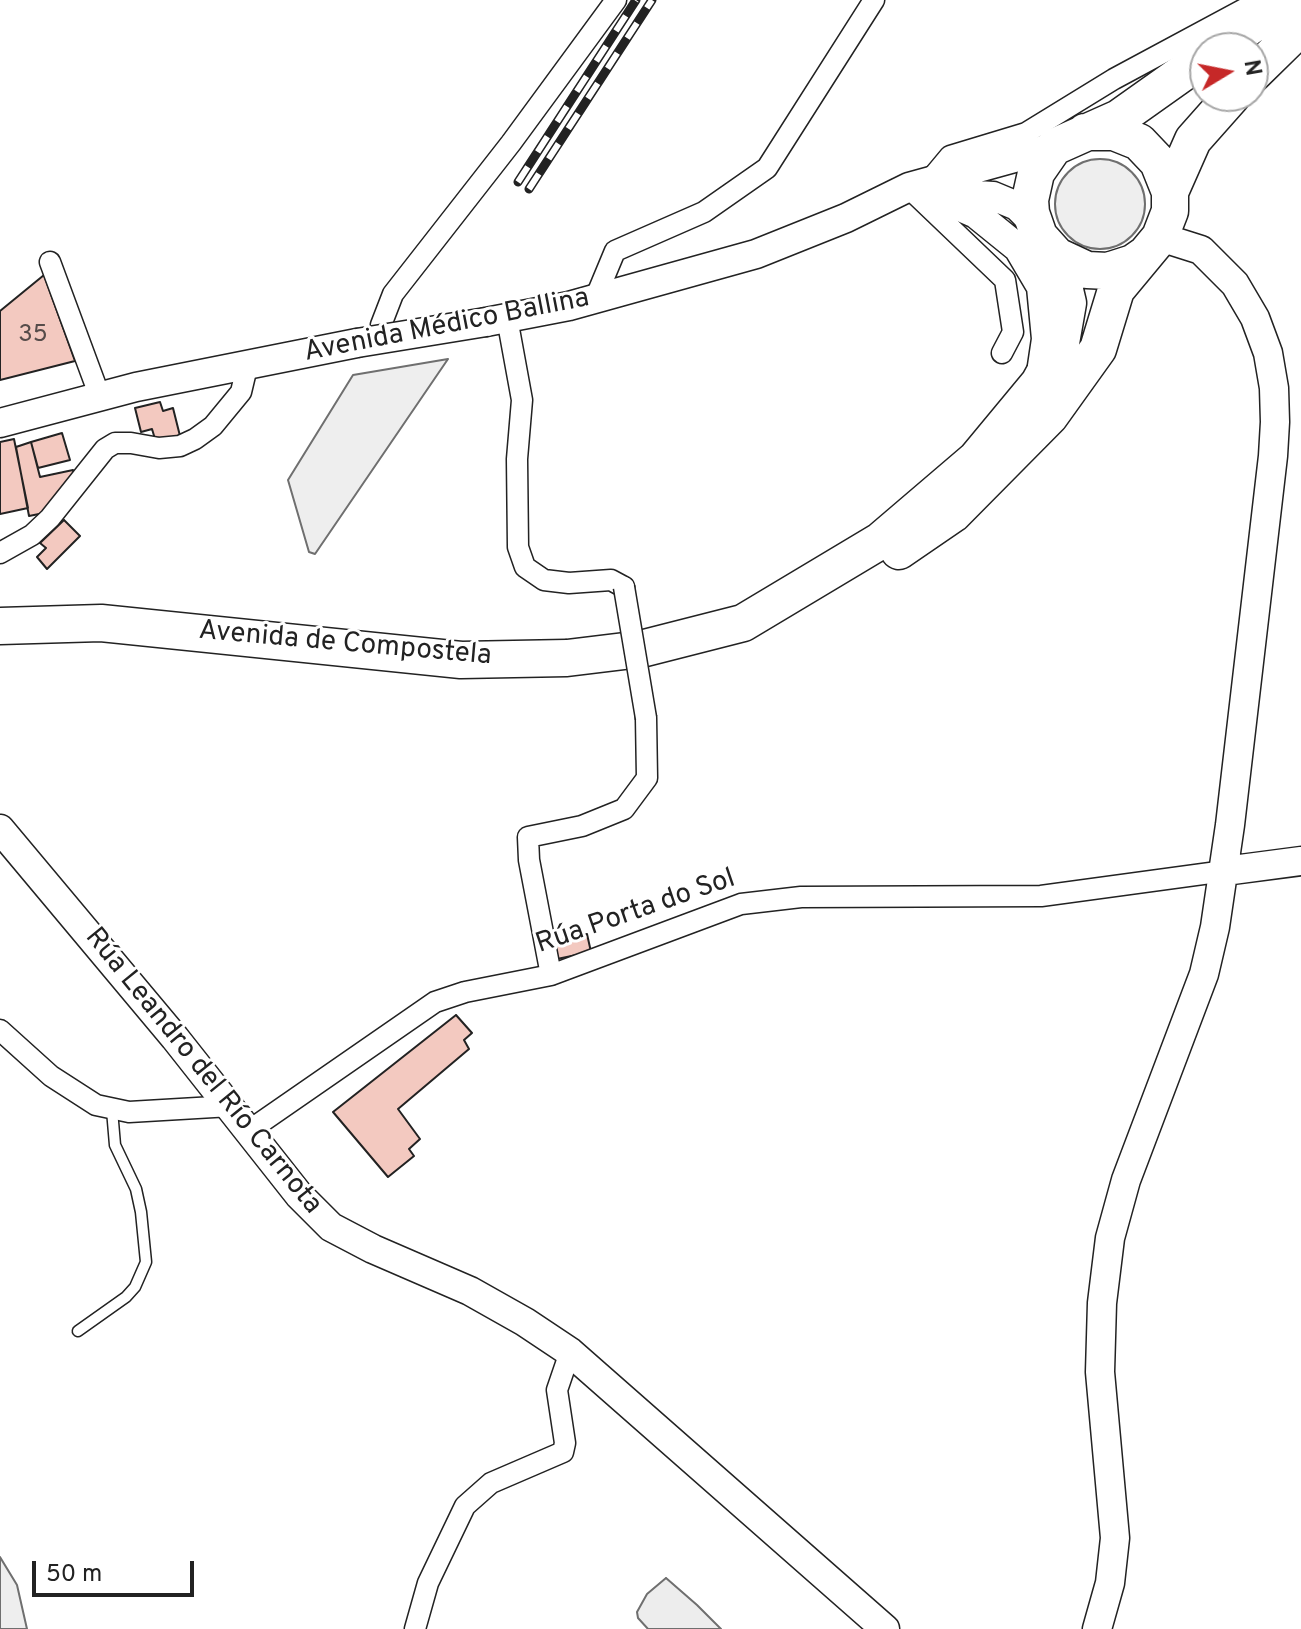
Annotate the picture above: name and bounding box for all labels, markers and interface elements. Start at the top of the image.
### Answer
north arrow [1189,32,1269,112]
text: N [1236,58,1266,78]
street label: Avenida Médico Ballina [302,283,592,371]
house number: 35 [18,322,48,350]
street label: Avenida de Compostela [197,615,493,675]
street label: Rúa Porta do Sol [532,863,740,963]
street label: Rúa Leandro del Río Carnota [76,922,328,1222]
scale bar [36,1545,198,1595]
text: 50 m [46,1560,102,1590]

